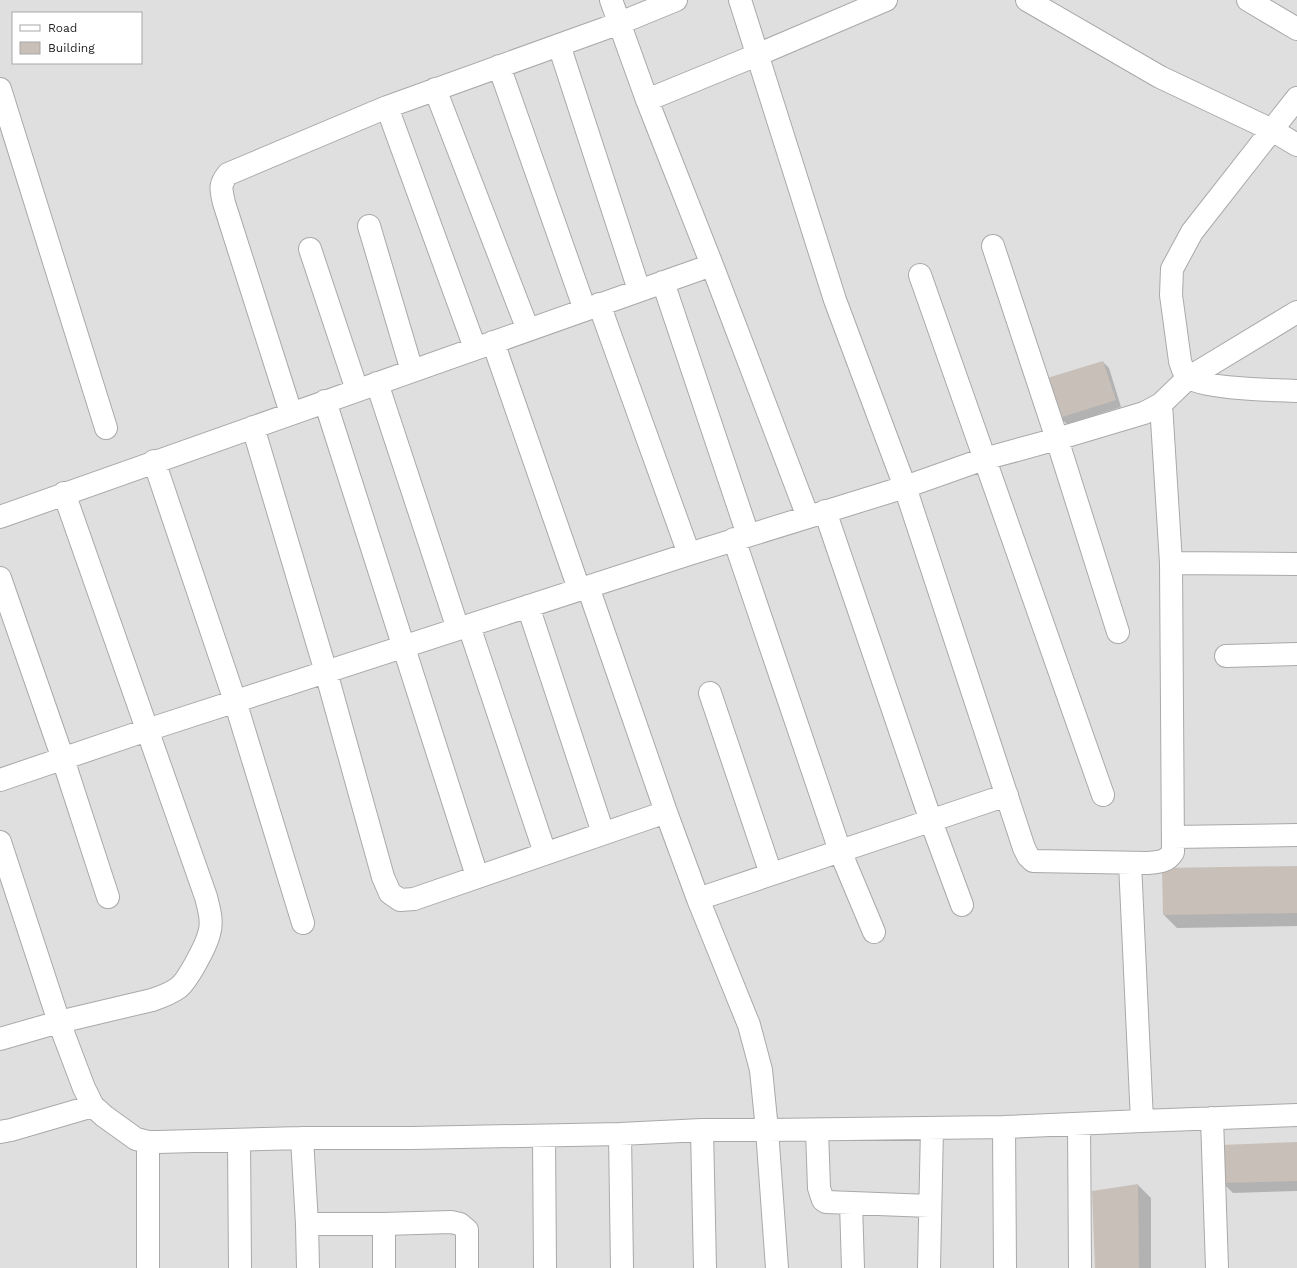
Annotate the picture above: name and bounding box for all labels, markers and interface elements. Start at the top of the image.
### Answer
legend [12,12,142,64]
text: Road [48,21,77,35]
text: Building [48,41,95,55]

